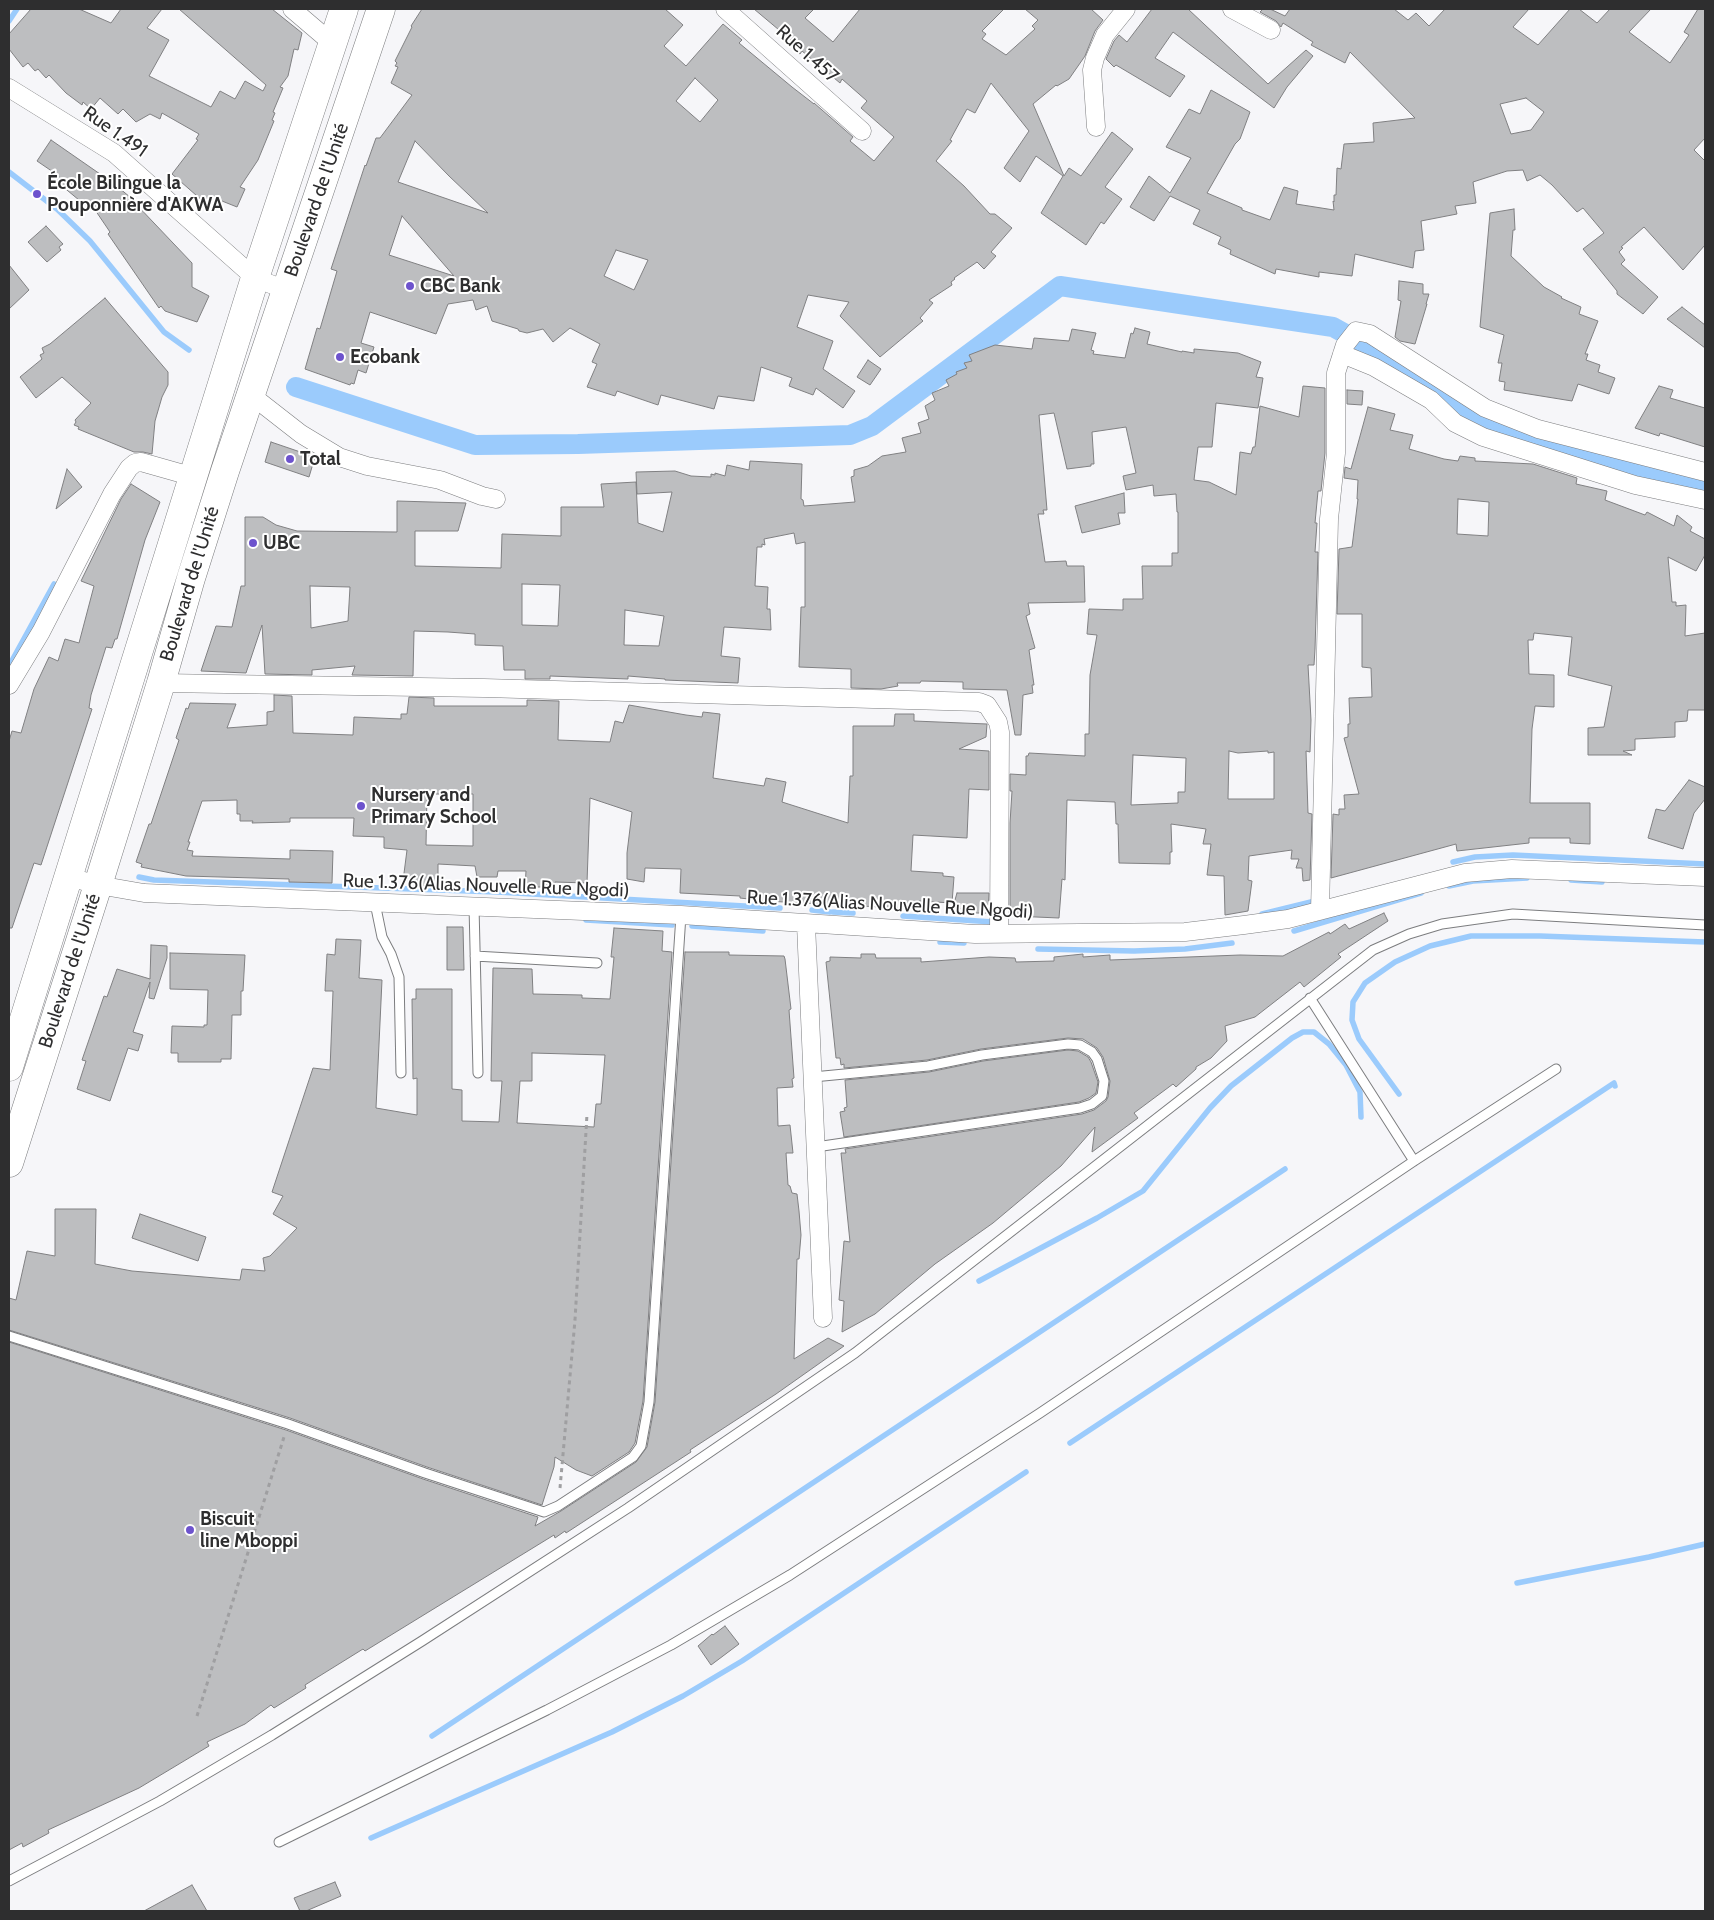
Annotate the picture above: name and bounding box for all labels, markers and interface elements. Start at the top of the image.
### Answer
street label: Rue 1.457 [771,20,843,88]
street label: Rue 1.491 [78,102,152,162]
street label: Boulevard de l'Unité [280,120,354,280]
place label: École Bilingue la Pouponnière d'AKWA [47,172,223,216]
marker: École Bilingue la Pouponnière d'AKWA [31,188,43,200]
place label: CBC Bank [420,275,500,297]
marker: CBC Bank [404,280,416,292]
place label: Ecobank [350,346,420,368]
marker: Ecobank [334,351,346,363]
place label: Total [300,448,341,470]
marker: Total [284,453,296,465]
street label: Boulevard de l'Unité [156,504,224,664]
place label: UBC [263,532,300,554]
marker: UBC [247,537,259,549]
place label: Nursery and Primary School [371,784,497,828]
marker: Nursery and Primary School [355,800,367,812]
street label: Rue 1.376(Alias Nouvelle Rue Ngodi) [342,870,630,902]
street label: Rue 1.376(Alias Nouvelle Rue Ngodi) [746,886,1034,924]
street label: Boulevard de l'Unité [34,891,106,1051]
place label: Biscuit line Mboppi [200,1508,298,1552]
marker: Biscuit line Mboppi [184,1524,196,1536]

